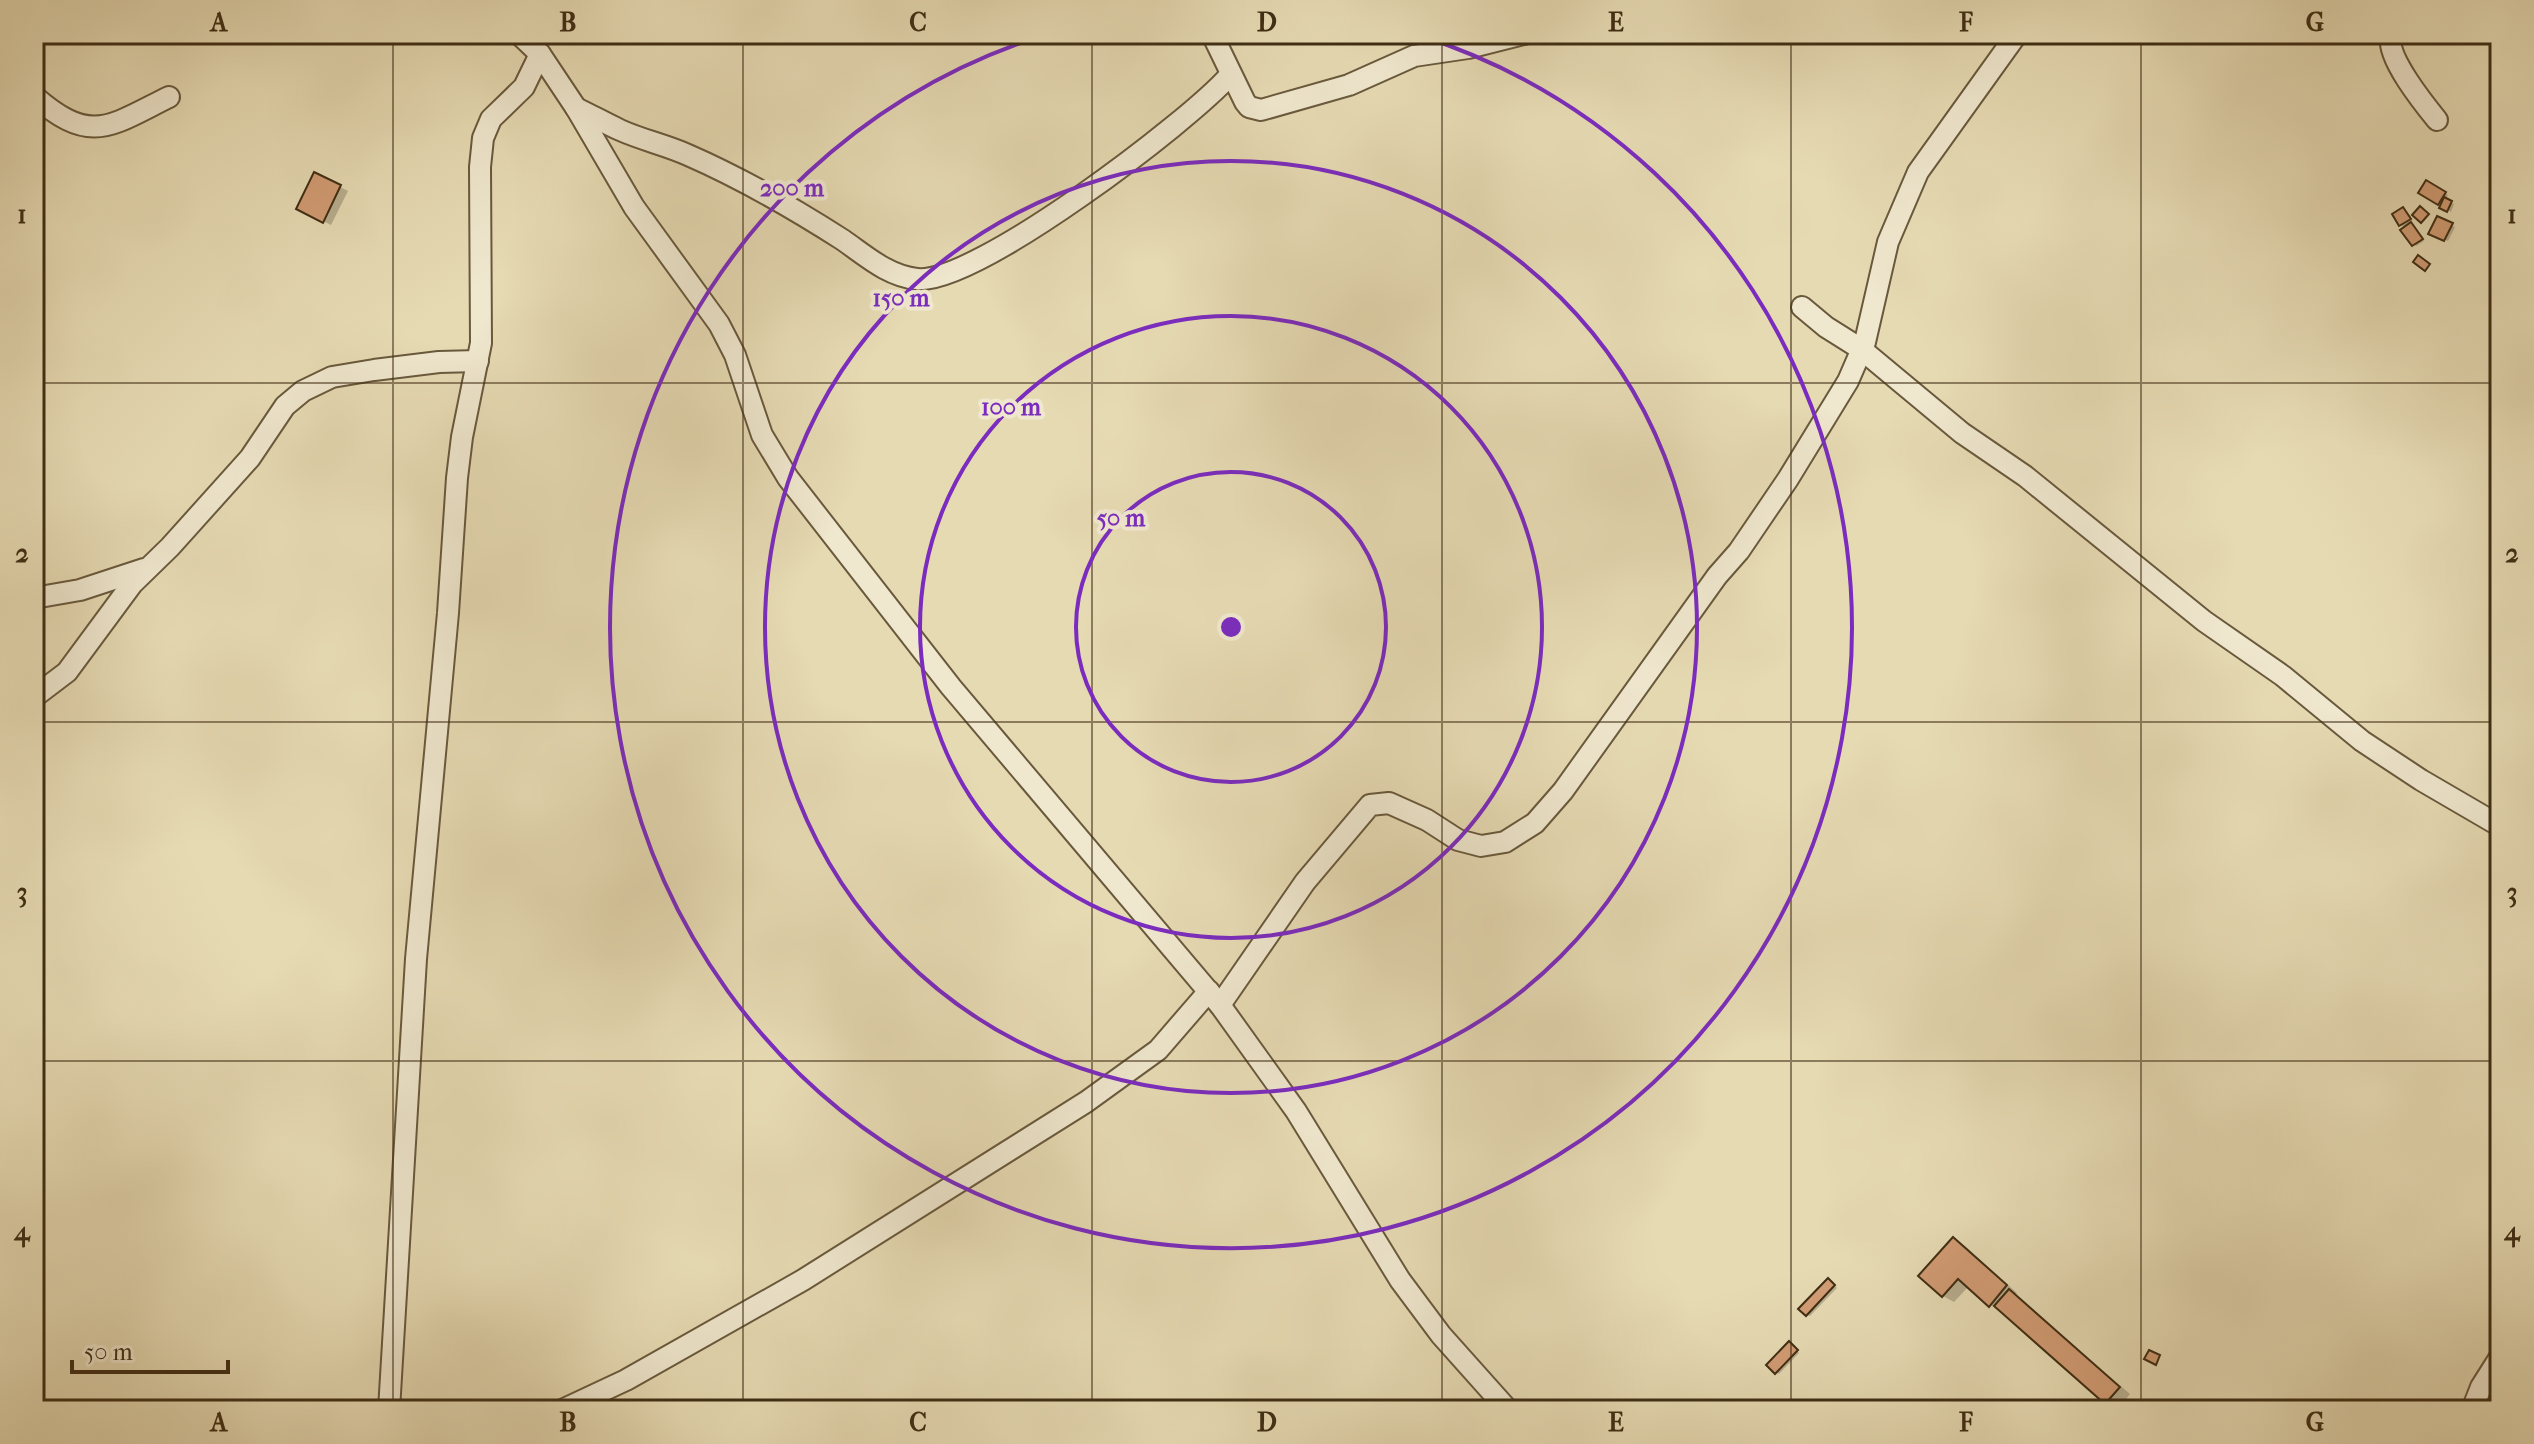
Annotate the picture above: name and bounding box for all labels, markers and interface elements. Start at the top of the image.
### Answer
text: A [209,7,229,38]
text: B [560,7,577,38]
text: C [909,7,927,38]
text: D [1257,7,1277,38]
text: E [1608,7,1624,38]
text: F [1958,7,1973,38]
text: G [2306,7,2324,38]
text: 200 m [760,174,825,202]
text: 1 [17,199,27,230]
text: 1 [2507,199,2517,230]
text: 150 m [872,284,931,312]
text: 100 m [981,393,1042,421]
text: 50 m [1097,504,1146,532]
text: 2 [15,538,29,569]
text: 2 [2505,538,2519,569]
centre of rings [1217,613,1245,641]
text: 3 [17,877,27,908]
text: 3 [2507,877,2517,908]
text: 4 [13,1216,31,1248]
text: 4 [2503,1216,2521,1248]
scale bar [72,1324,228,1374]
text: 50 m [84,1338,133,1366]
text: A [209,1407,229,1438]
text: B [560,1407,577,1438]
text: C [909,1407,927,1438]
text: D [1257,1407,1277,1438]
text: E [1608,1407,1624,1438]
text: F [1958,1407,1973,1438]
text: G [2306,1407,2324,1438]

